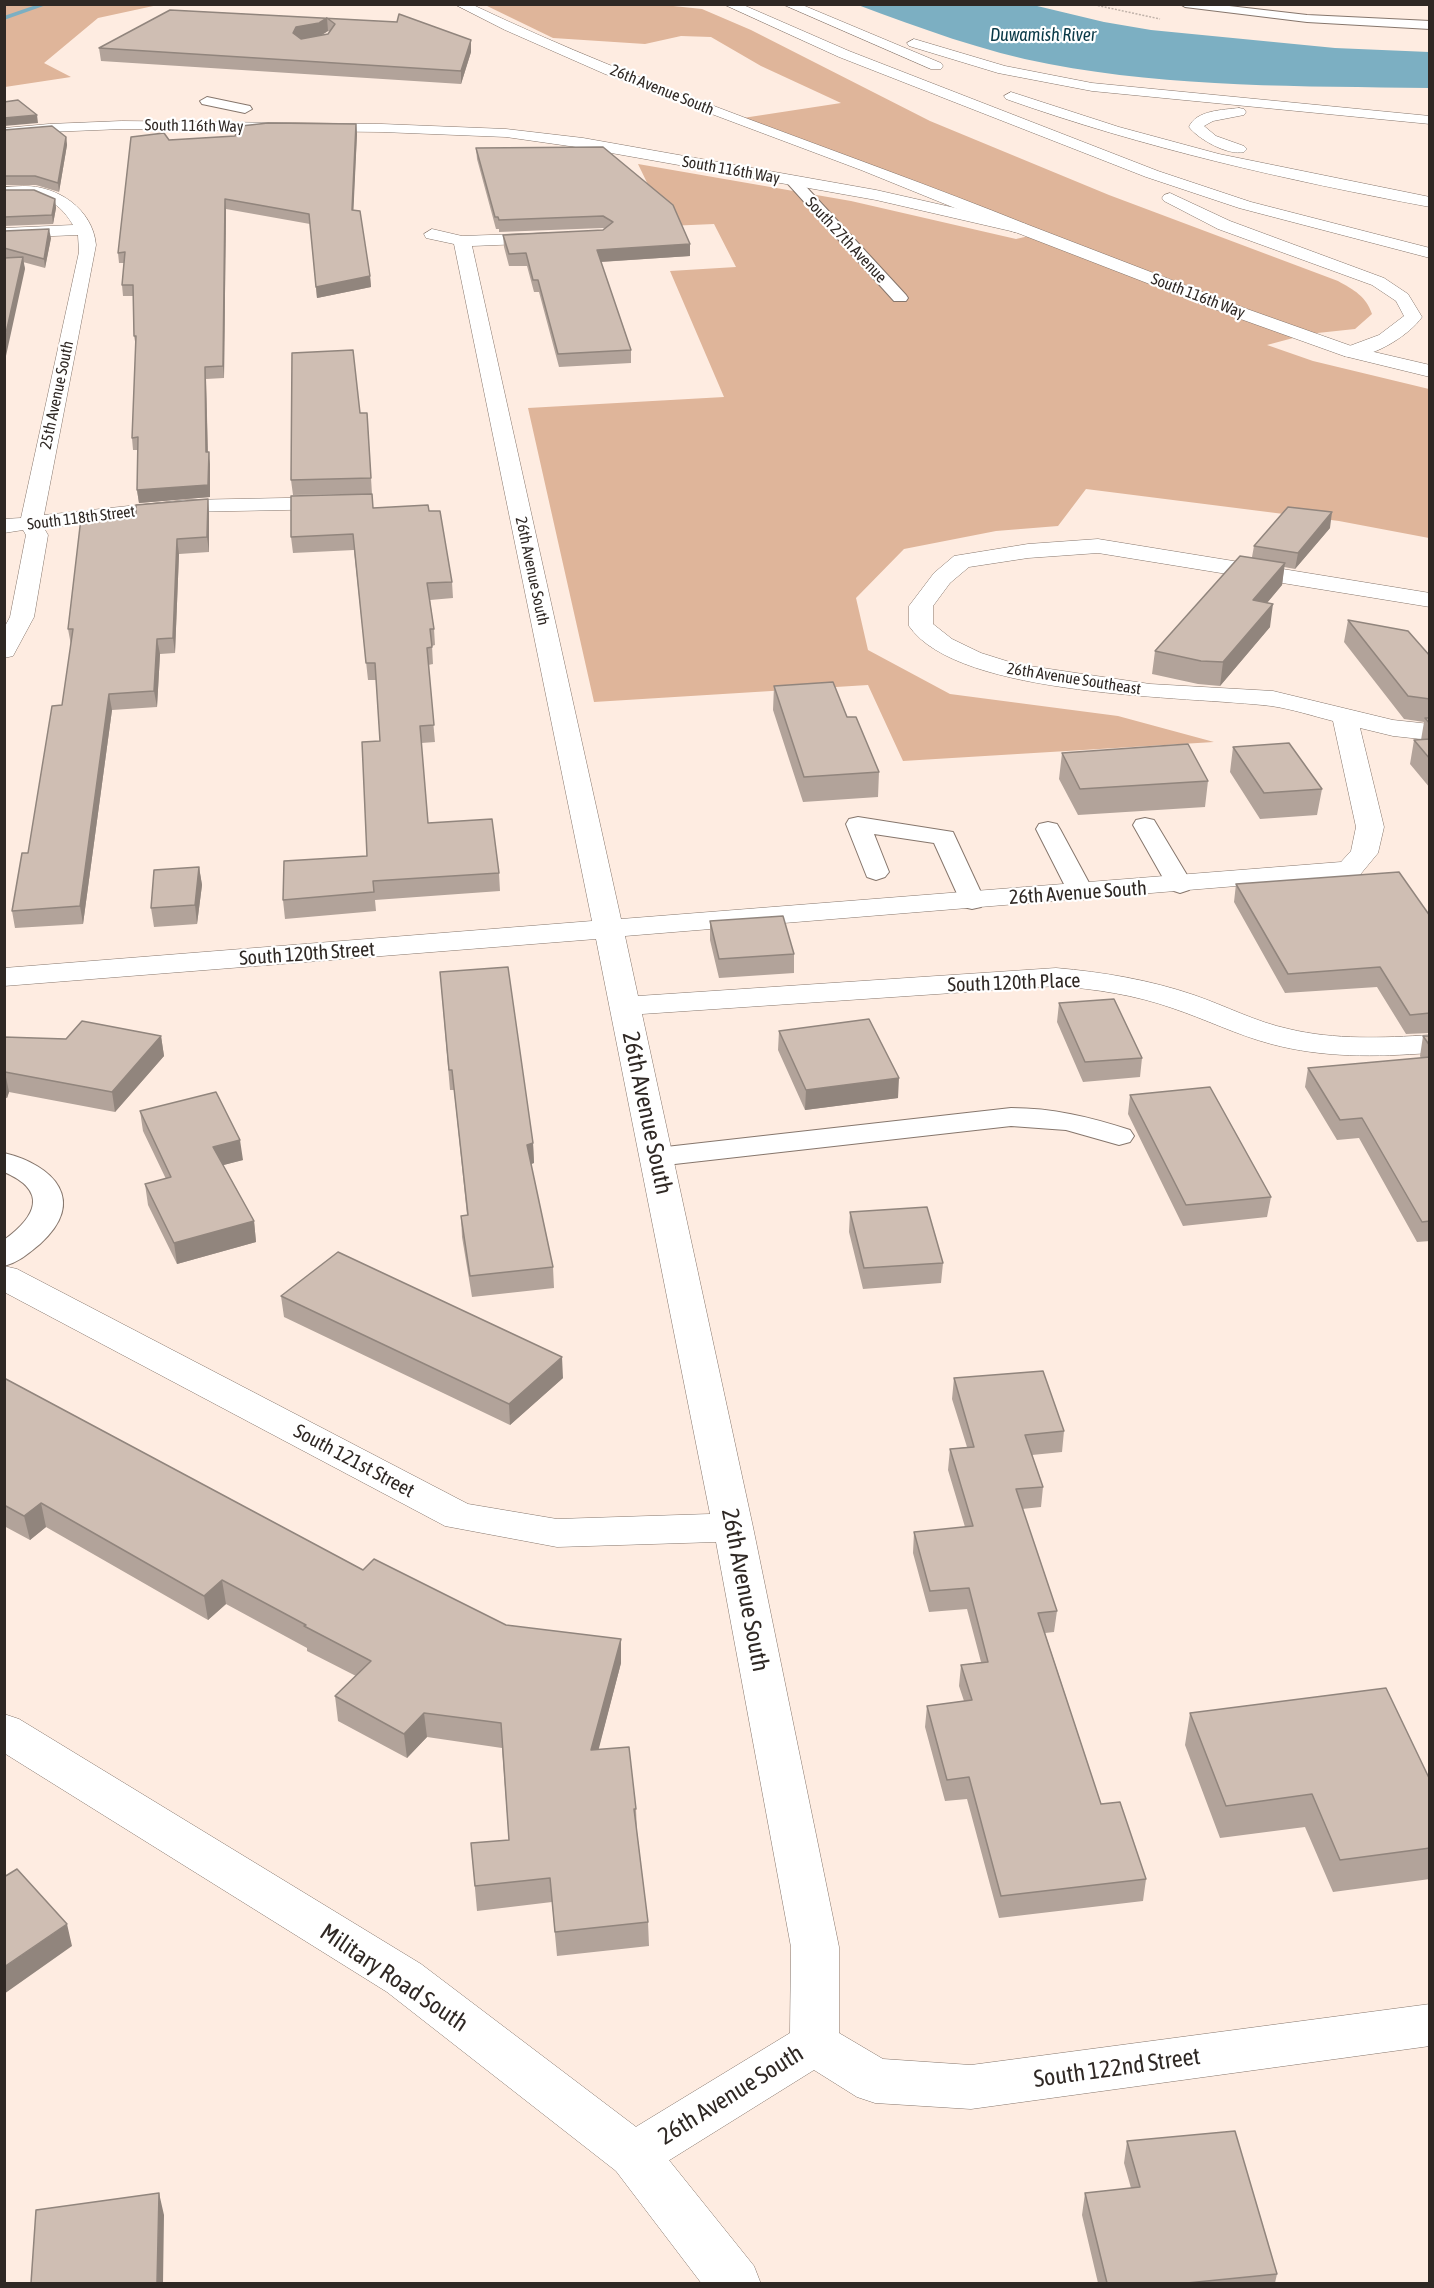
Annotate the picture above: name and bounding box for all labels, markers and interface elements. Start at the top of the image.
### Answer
water label: Duwamish River [990,24,1096,46]
street label: 26th Avenue South [607,60,717,120]
street label: South 116th Way [144,116,244,136]
street label: South 116th Way [681,152,781,188]
street label: South 27th Avenue [801,193,891,287]
street label: South 116th Way [1148,269,1248,323]
street label: 25th Avenue South [36,339,78,451]
street label: South 118th Street [26,502,136,534]
street label: 26th Avenue South [511,515,553,627]
street label: 26th Avenue Southeast [1006,659,1142,699]
street label: 26th Avenue South [1008,876,1148,910]
street label: South 120th Street [238,937,376,971]
street label: South 120th Place [947,969,1081,997]
street label: 26th Avenue South [616,1029,678,1197]
street label: South 121st Street [290,1419,418,1503]
street label: 26th Avenue South [715,1506,775,1674]
street label: Military Road South [314,1918,474,2038]
street label: 26th Avenue South [653,2039,809,2151]
street label: South 122nd Street [1032,2042,1202,2094]

